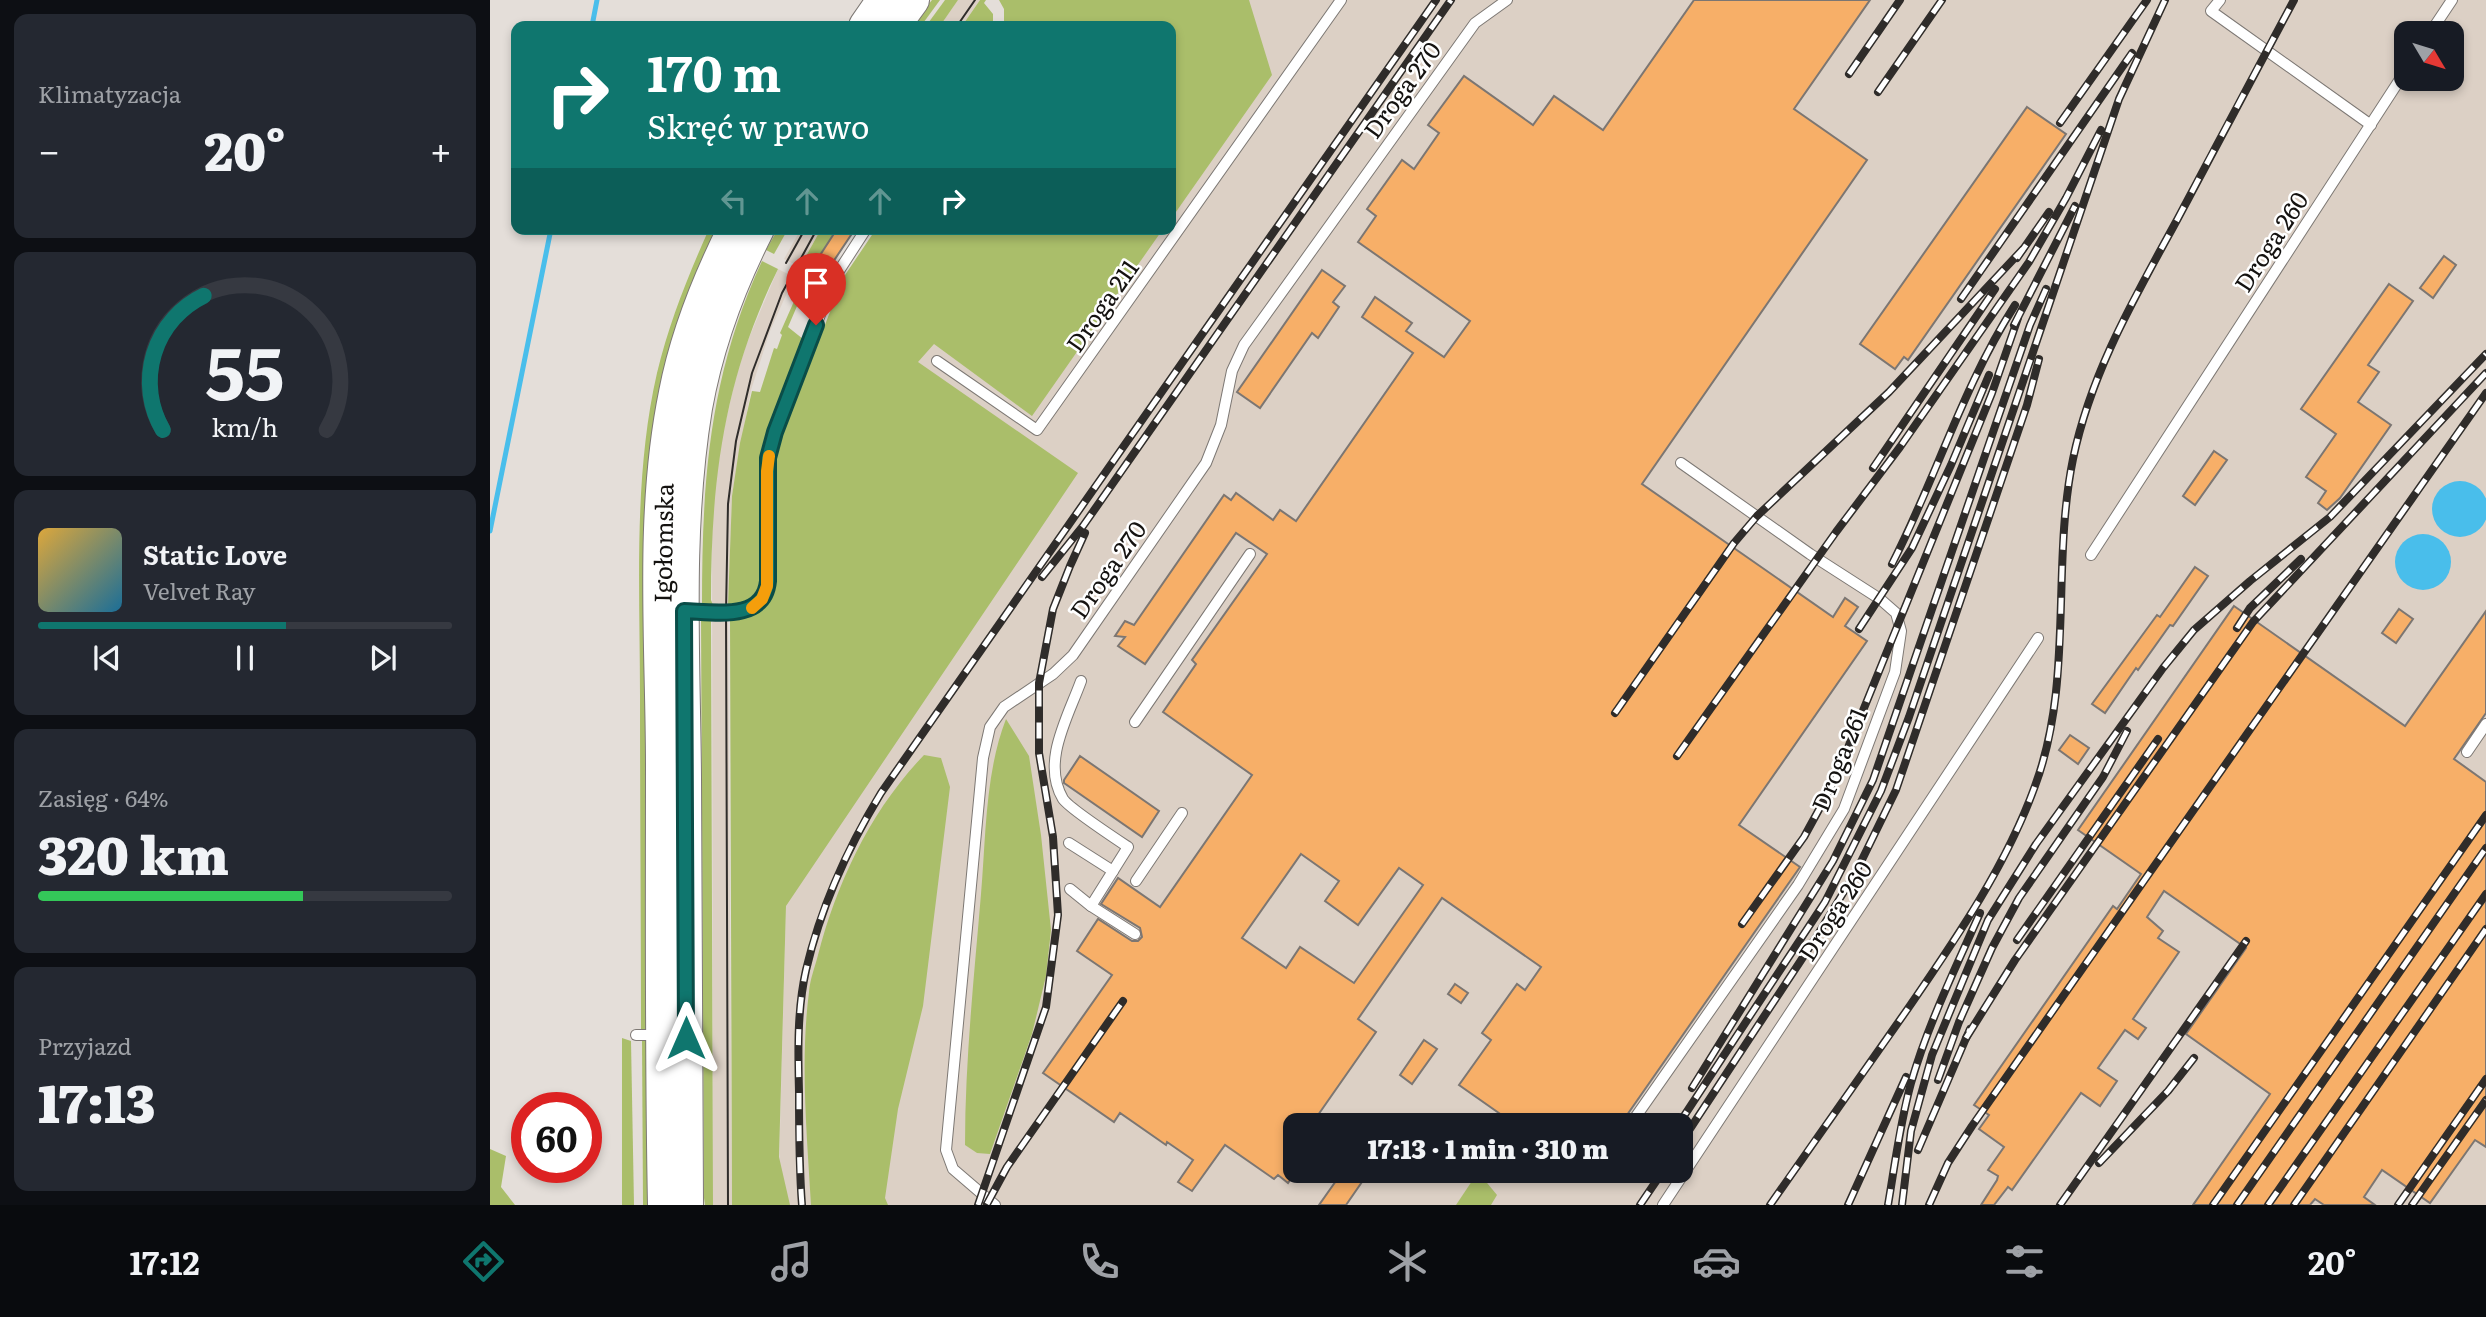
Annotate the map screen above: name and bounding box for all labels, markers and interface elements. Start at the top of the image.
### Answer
north arrow [2394,21,2464,91]
map controls [2394,21,2464,91]
street label: Droga 270 [1354,33,1448,145]
text: 170 m [647,34,781,107]
icon: right [532,49,623,140]
text: Klimatyzacja [38,76,181,110]
text: Skręć w prawo [647,101,870,149]
text: 20° [204,110,286,187]
text: − [38,120,60,177]
text: + [430,120,452,177]
icon: left [715,182,753,220]
icon: ahead [788,182,826,220]
icon: ahead [861,182,899,220]
icon: right [934,182,972,220]
street label: Droga 260 [2224,184,2316,298]
street label: Droga 211 [1056,251,1146,359]
pin [786,253,846,325]
icon: arrive [797,264,835,302]
text: 55 [205,315,285,423]
text: km/h [212,408,278,445]
street label: Igołomska [643,483,681,603]
street label: Droga 270 [1060,513,1154,625]
text: Static Love [143,534,287,573]
text: Velvet Ray [143,573,255,607]
icon: previous [88,639,126,677]
icon: pause [226,639,264,677]
icon: next [364,639,402,677]
street label: Droga 261 [1801,702,1875,816]
text: Zasięg · 64% [38,780,169,814]
text: 320 km [38,814,229,891]
street label: Droga 260 [1788,853,1880,967]
position arrow [649,1001,723,1075]
text: Przyjazd [38,1028,132,1062]
text: 17:13 [38,1062,155,1139]
speed limit sign: 60 [511,1092,602,1183]
text: 17:13 · 1 min · 310 m [1367,1128,1609,1167]
text: 17:12 [130,1237,200,1285]
icon: directions [459,1237,508,1286]
icon: music [767,1237,816,1286]
icon: phone [1075,1237,1124,1286]
icon: climate [1383,1237,1432,1286]
icon: car [1692,1237,1741,1286]
icon: filters [2000,1237,2049,1286]
text: 20° [2308,1237,2356,1285]

